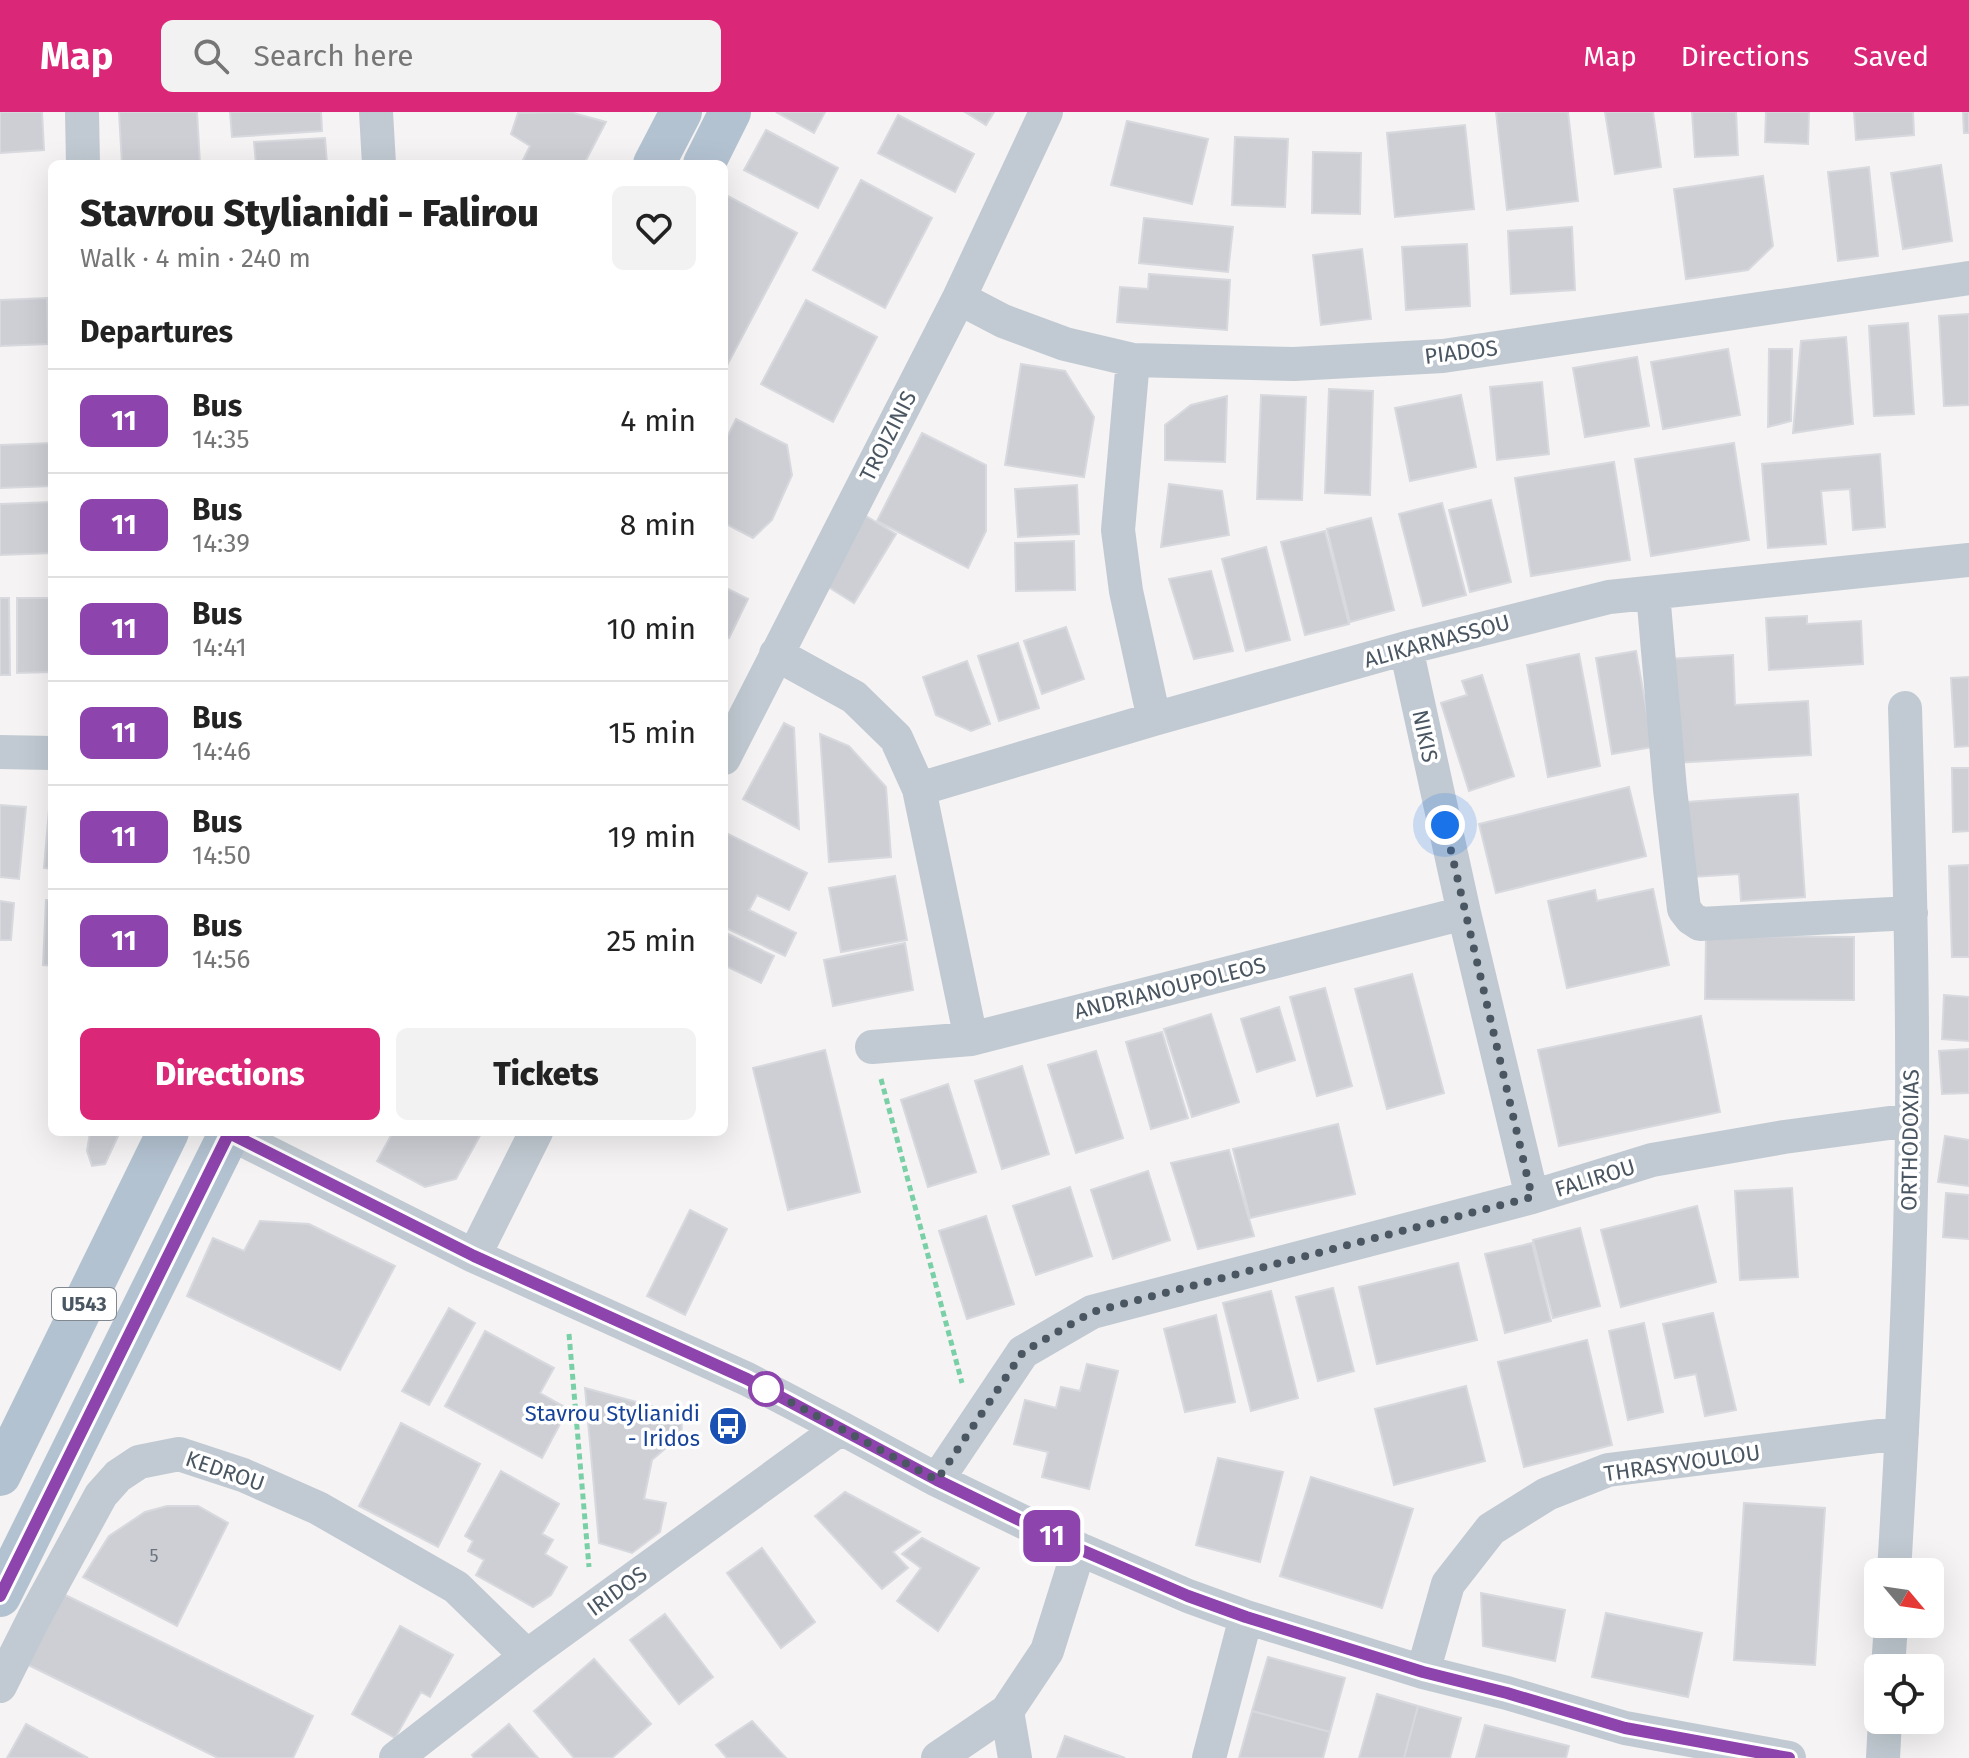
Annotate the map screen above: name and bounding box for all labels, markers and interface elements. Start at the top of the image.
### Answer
search box [161,20,721,92]
text: Map [40,33,113,79]
icon: search [189,34,233,78]
text: Search here [253,38,414,74]
text: Map [1583,40,1637,73]
text: Directions [1681,40,1809,73]
text: Saved [1853,40,1929,73]
button: heart [612,186,696,270]
text: Stavrou Stylianidi - Falirou [80,190,539,236]
text: Walk · 4 min · 240 m [80,243,311,274]
text: Departures [80,314,233,350]
street label: PIADOS [1423,334,1499,370]
street label: TROIZINIS [854,386,922,486]
text: Bus [192,388,242,424]
text: 4 min [620,403,696,439]
text: 11 [111,404,137,437]
text: 14:35 [192,424,250,455]
text: Bus [192,492,242,528]
text: 8 min [620,507,696,543]
text: 11 [111,508,137,541]
text: 14:39 [192,528,250,559]
text: Bus [192,596,242,632]
street label: ALIKARNASSOU [1361,609,1513,673]
text: 10 min [607,611,696,647]
text: 11 [111,612,137,645]
text: 14:41 [192,632,247,663]
text: Bus [192,700,242,736]
street label: NIKIS [1406,707,1444,765]
text: 15 min [608,715,696,751]
text: 11 [111,716,137,749]
text: 14:46 [192,736,251,767]
text: Bus [192,804,242,840]
your location [1425,805,1465,845]
text: 19 min [608,819,696,855]
text: 11 [111,820,137,853]
text: 14:50 [192,840,251,871]
text: Bus [192,908,242,944]
text: 25 min [606,923,696,959]
text: 11 [111,924,137,957]
text: 14:56 [192,944,250,975]
street label: ANDRIANOUPOLEOS [1071,951,1269,1025]
button: Directions [80,1028,380,1120]
button: Tickets [396,1028,696,1120]
street label: ORTHODOXIAS [1895,1069,1925,1211]
street label: FALIROU [1552,1153,1638,1203]
road number: U543 [52,1288,116,1320]
unlabelled marker [749,1372,783,1406]
place label: Stavrou Stylianidi - Iridos [525,1400,700,1452]
bus stop icon: Stavrou Stylianidi - Iridos [707,1405,749,1447]
street label: THRASYVOULOU [1602,1439,1762,1487]
street label: KEDROU [182,1445,268,1497]
line badge: 11 [1016,1510,1088,1562]
text: 11 [1039,1519,1065,1552]
house number: 5 [149,1545,159,1567]
north arrow [1864,1558,1944,1638]
map controls [1864,1558,1944,1734]
street label: IRIDOS [582,1560,652,1622]
button: locate [1864,1654,1944,1734]

